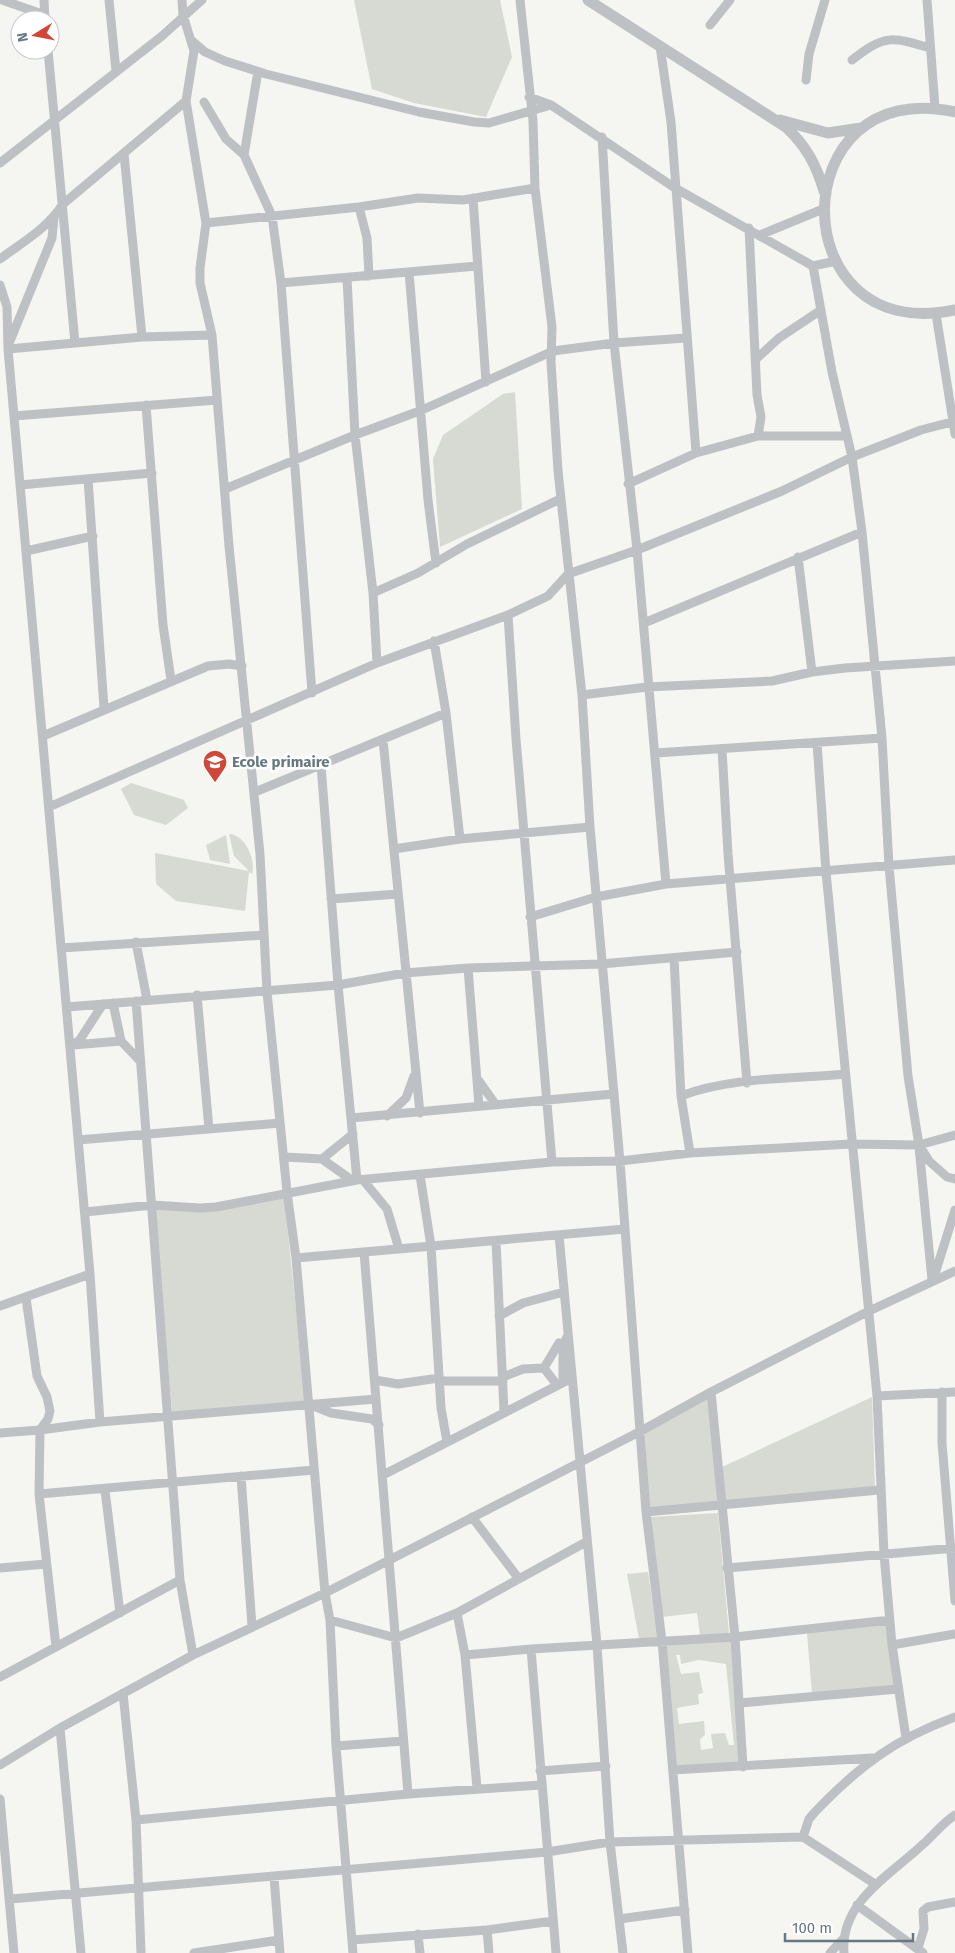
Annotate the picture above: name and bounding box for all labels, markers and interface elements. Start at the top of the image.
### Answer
north arrow [10,10,60,60]
text: N [14,31,32,43]
school or university icon: Ecole primaire [202,749,228,783]
place label: Ecole primaire [232,753,330,771]
scale bar [785,1910,912,1942]
text: 100 m [792,1919,832,1937]

